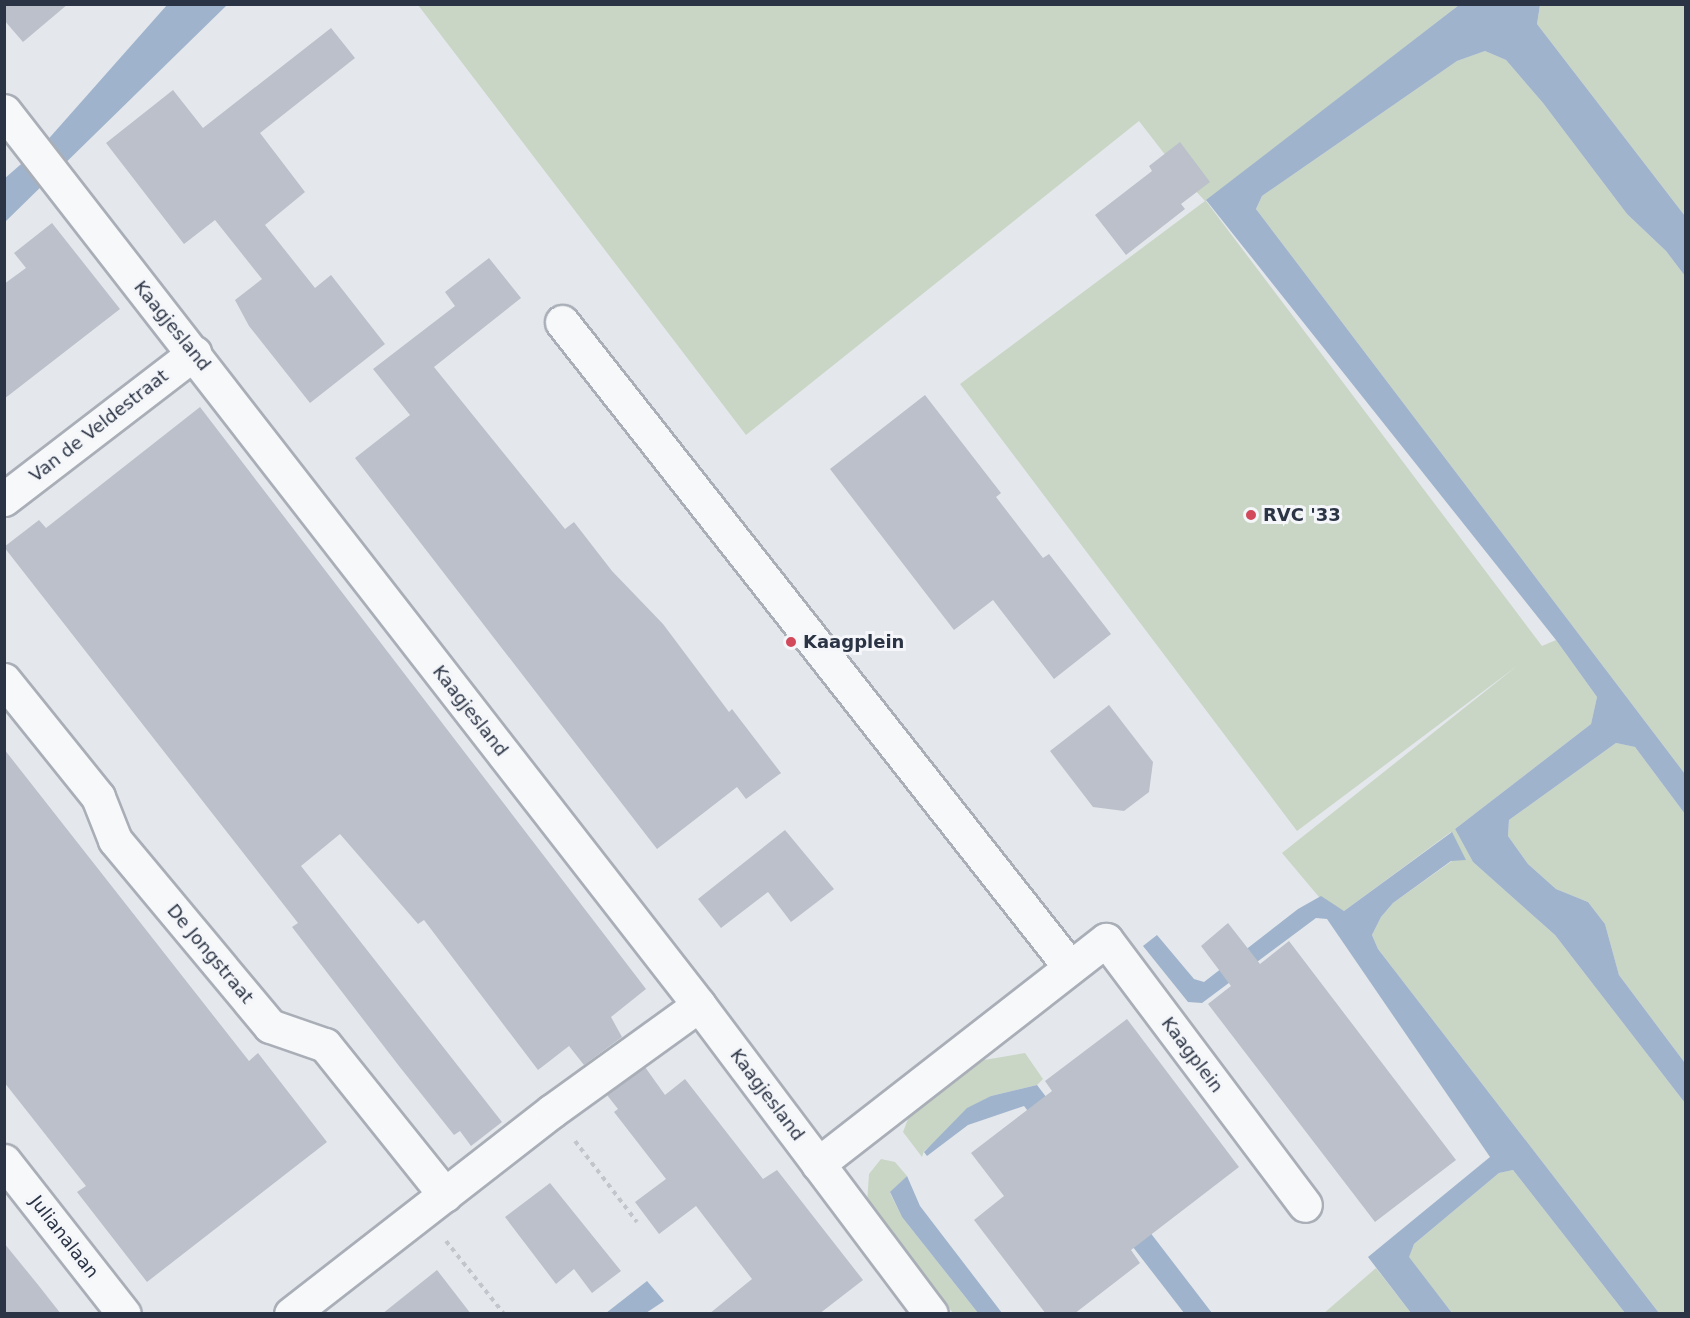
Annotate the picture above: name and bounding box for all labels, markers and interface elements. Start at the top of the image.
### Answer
street label: Kaagjesland [129,277,215,375]
street label: Van de Veldestraat [25,365,173,487]
place label: RVC '33 [1263,504,1341,526]
marker: RVC '33 [1244,508,1258,522]
place label: Kaagplein [803,631,904,653]
marker: Kaagplein [784,635,798,649]
street label: Kaagjesland [428,661,512,761]
street label: De Jongstraat [162,900,258,1008]
street label: Kaagplein [1157,1013,1227,1097]
street label: Kaagjesland [725,1045,809,1145]
street label: Julianalaan [25,1191,103,1283]

